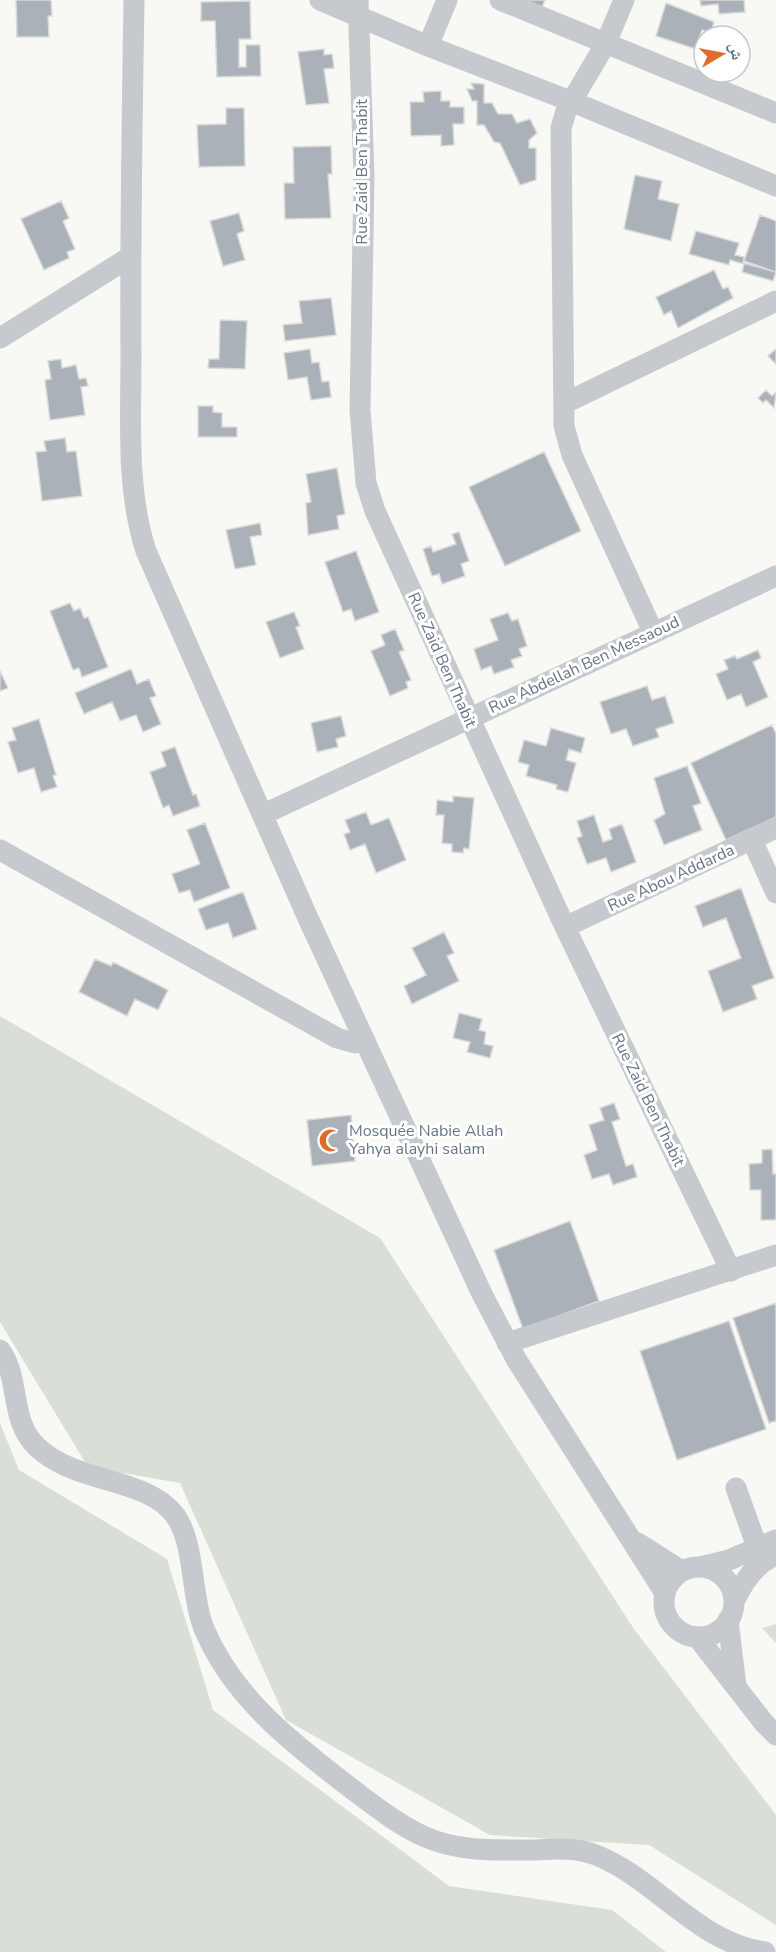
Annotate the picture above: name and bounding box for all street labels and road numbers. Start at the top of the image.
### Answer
street label: Rue Zaid Ben Thabit [351,99,373,245]
street label: Rue Zaid Ben Thabit [402,589,482,731]
street label: Rue Abdellah Ben Messaoud [485,611,683,719]
street label: Rue Abou Addarda [604,839,738,917]
street label: Rue Zaid Ben Thabit [606,1030,690,1171]

